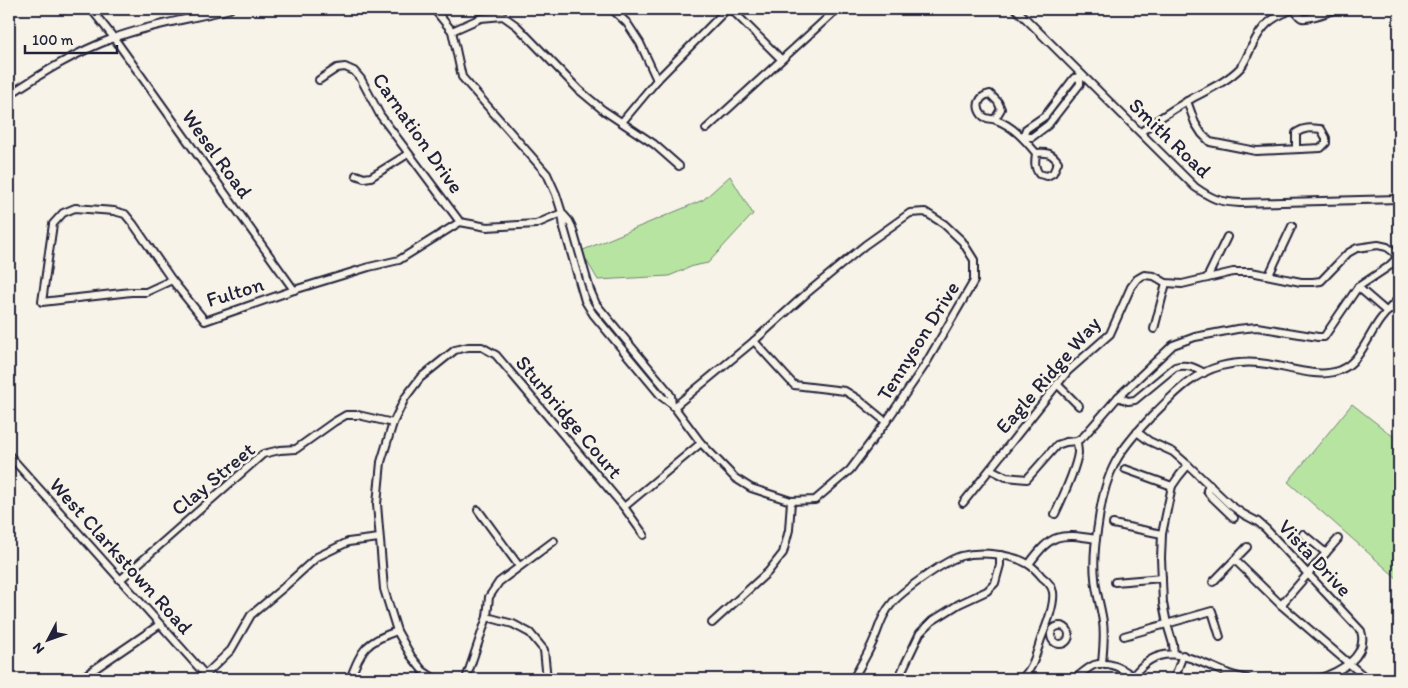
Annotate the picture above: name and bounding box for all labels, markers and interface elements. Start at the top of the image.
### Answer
scale bar [25,22,118,54]
text: 100 m [32,31,74,49]
street label: Carnation Drive [367,67,469,198]
street label: Smith Road [1124,92,1217,183]
street label: Wesel Road [177,105,258,203]
street label: Fulton [203,271,267,312]
street label: Tennyson Drive [871,276,964,405]
street label: Eagle Ridge Way [990,311,1105,438]
street label: Sturbridge Court [511,350,628,483]
street label: Clay Street [166,437,259,521]
street label: West Clarkstown Road [44,472,199,639]
street label: Vista Drive [1273,514,1357,602]
north arrow [22,616,72,666]
text: N [29,639,48,657]

